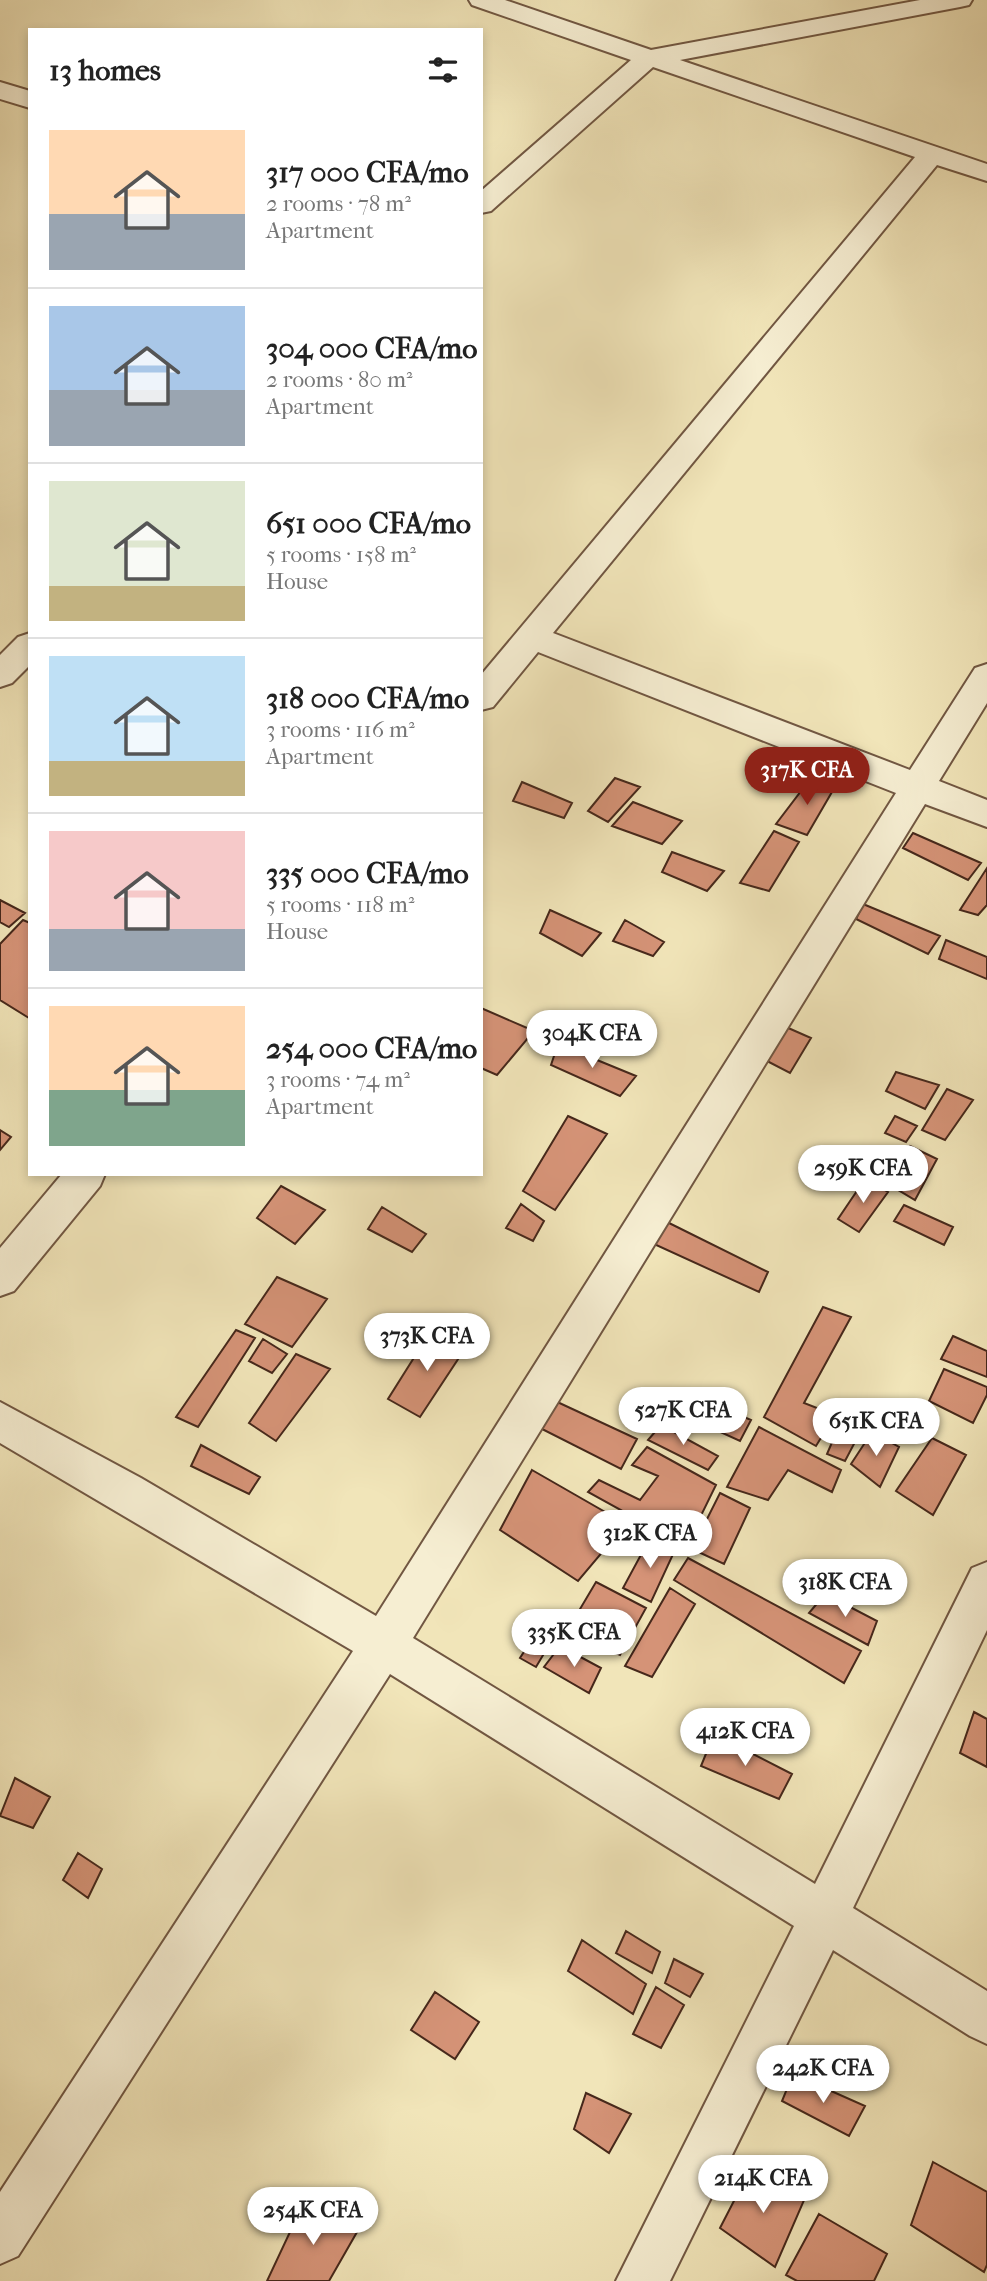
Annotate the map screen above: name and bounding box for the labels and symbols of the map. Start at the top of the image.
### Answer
pin: 317K CFA [735,748,879,807]
pin: 304K CFA [520,1010,664,1070]
pin: 259K CFA [791,1146,935,1205]
pin: 373K CFA [355,1314,499,1373]
pin: 527K CFA [611,1388,755,1447]
pin: 651K CFA [804,1398,948,1458]
pin: 312K CFA [578,1510,722,1570]
pin: 318K CFA [773,1560,917,1619]
pin: 335K CFA [502,1610,646,1669]
pin: 412K CFA [673,1708,817,1768]
pin: 242K CFA [751,2046,895,2105]
pin: 214K CFA [691,2156,835,2215]
pin: 254K CFA [241,2188,385,2247]

